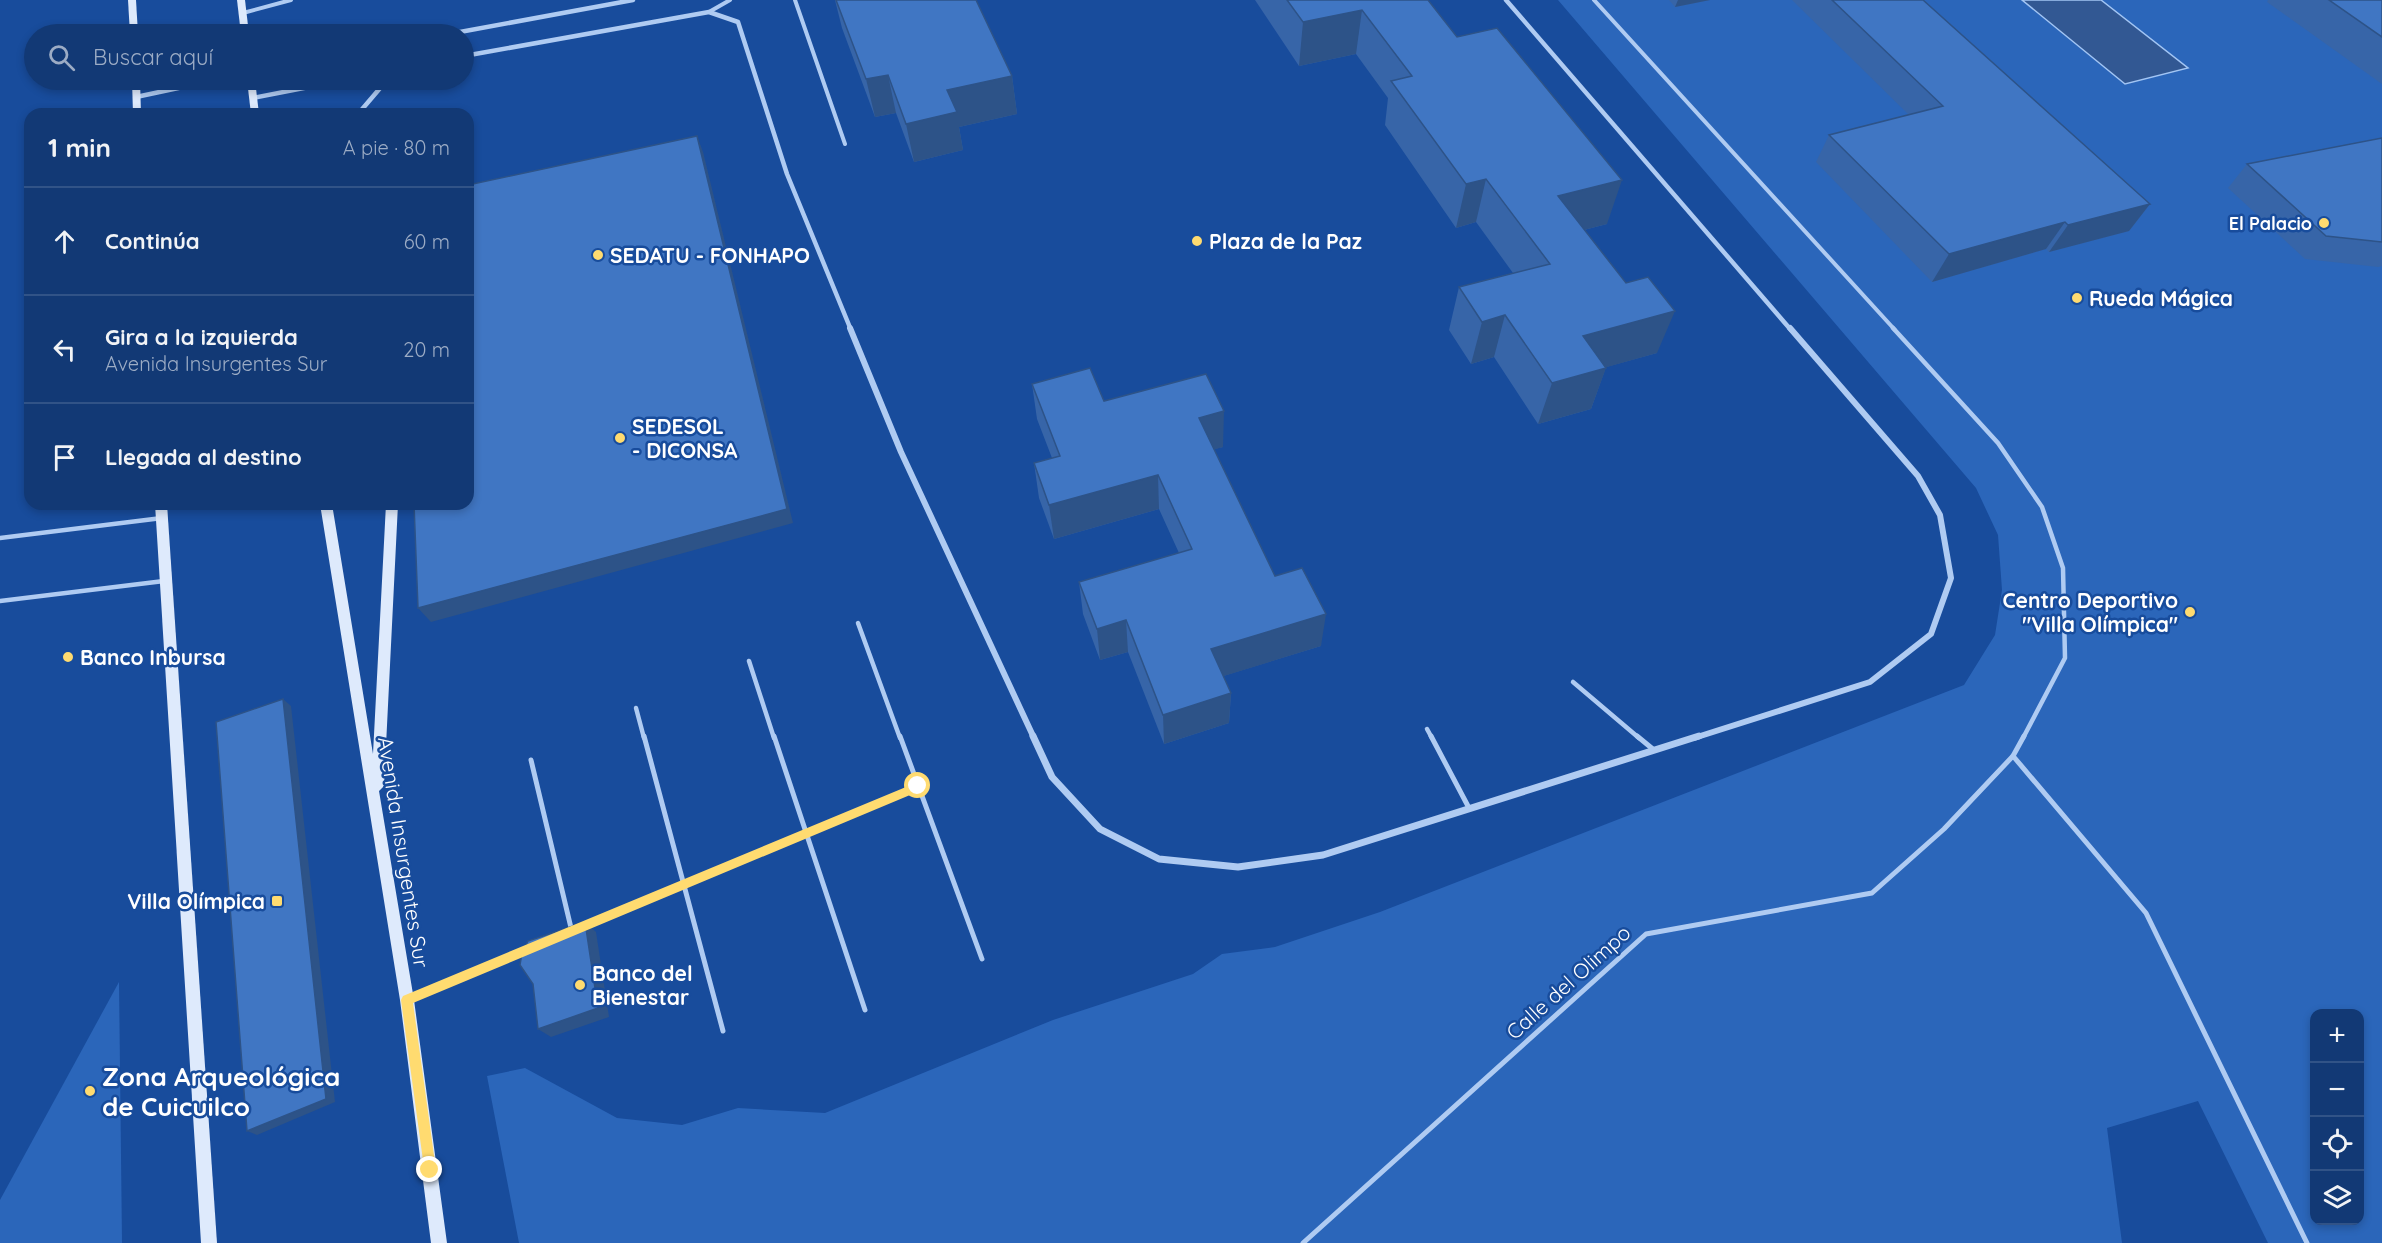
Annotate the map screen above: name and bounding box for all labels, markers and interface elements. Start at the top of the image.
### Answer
search box [24,24,474,90]
icon: search [45,41,78,74]
text: Buscar aquí [93,43,213,71]
text: 1 min [48,131,111,164]
text: A pie · 80 m [343,135,450,160]
place label: El Palacio [2229,212,2312,235]
marker: El Palacio [2317,216,2331,230]
icon: ahead [48,225,81,258]
text: Continúa [105,227,200,255]
place label: Plaza de la Paz [1209,228,1362,254]
text: 60 m [404,229,450,254]
marker: Plaza de la Paz [1190,234,1204,248]
place label: SEDATU - FONHAPO [610,242,810,268]
marker: SEDATU - FONHAPO [591,248,605,262]
place label: Rueda Mágica [2089,285,2233,311]
marker: Rueda Mágica [2070,291,2084,305]
text: Gira a la izquierda [105,323,298,351]
icon: left [48,333,81,366]
text: 20 m [403,337,450,362]
text: Avenida Insurgentes Sur [105,351,328,376]
place label: SEDESOL - DICONSA [632,413,738,463]
marker: SEDESOL - DICONSA [613,431,627,445]
icon: arrive [48,441,81,474]
text: Llegada al destino [105,443,302,471]
place label: Centro Deportivo "Villa Olímpica" [2002,587,2178,637]
marker: Centro Deportivo "Villa Olímpica" [2183,605,2197,619]
place label: Banco Inbursa [80,644,226,670]
marker: Banco Inbursa [61,650,75,664]
street label: Avenida Insurgentes Sur [373,735,435,969]
route start [904,772,930,798]
place label: Villa Olímpica [127,888,265,914]
marker: Villa Olímpica [270,894,284,908]
street label: Calle del Olimpo [1500,919,1636,1045]
place label: Banco del Bienestar [592,960,693,1010]
marker: Banco del Bienestar [573,978,587,992]
map controls [2310,1009,2364,1225]
button: + [2310,1009,2364,1063]
place label: Zona Arqueológica de Cuicuilco [102,1060,340,1123]
button: − [2310,1063,2364,1117]
marker: Zona Arqueológica de Cuicuilco [83,1084,97,1098]
button: locate [2310,1117,2364,1171]
route end [416,1156,442,1182]
button: layers [2310,1171,2364,1225]

